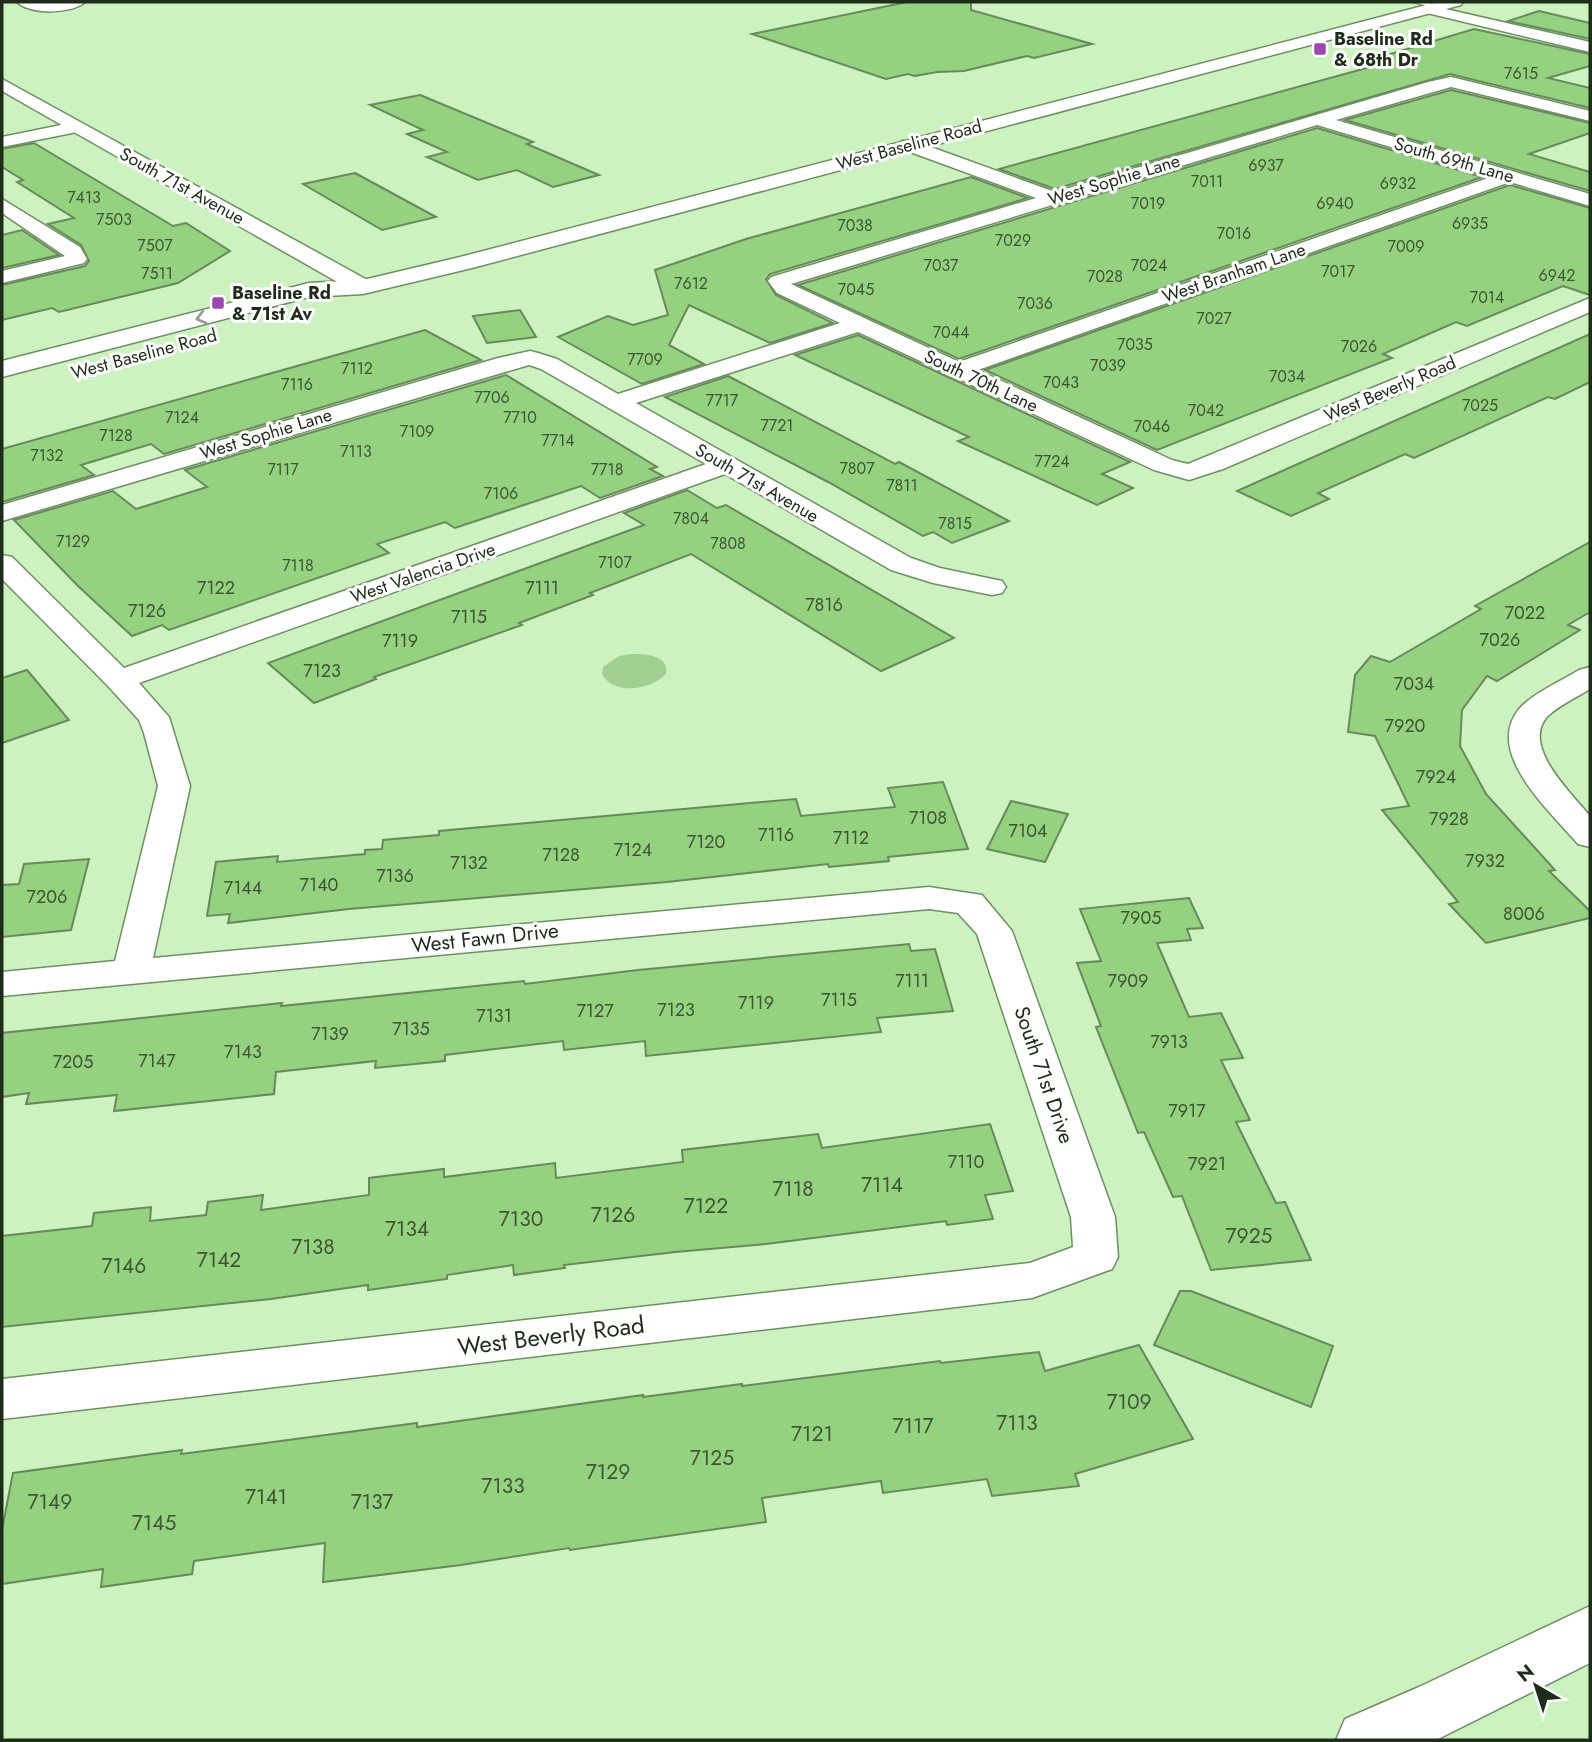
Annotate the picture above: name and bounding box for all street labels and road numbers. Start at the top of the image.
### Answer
street label: West Baseline Road [833,113,985,177]
street label: South 69th Lane [1391,130,1517,190]
street label: South 71st Avenue [115,141,249,231]
street label: West Sophie Lane [1045,148,1183,212]
street label: West Branham Lane [1159,236,1309,310]
street label: West Baseline Road [68,322,220,386]
street label: South 70th Lane [920,343,1042,419]
street label: West Beverly Road [1320,349,1460,429]
street label: West Sophie Lane [197,402,335,466]
street label: South 71st Avenue [690,437,824,529]
street label: West Valencia Drive [347,536,499,610]
street label: West Fawn Drive [410,915,560,961]
street label: South 71st Drive [1006,1002,1082,1148]
street label: West Beverly Road [455,1307,646,1364]

